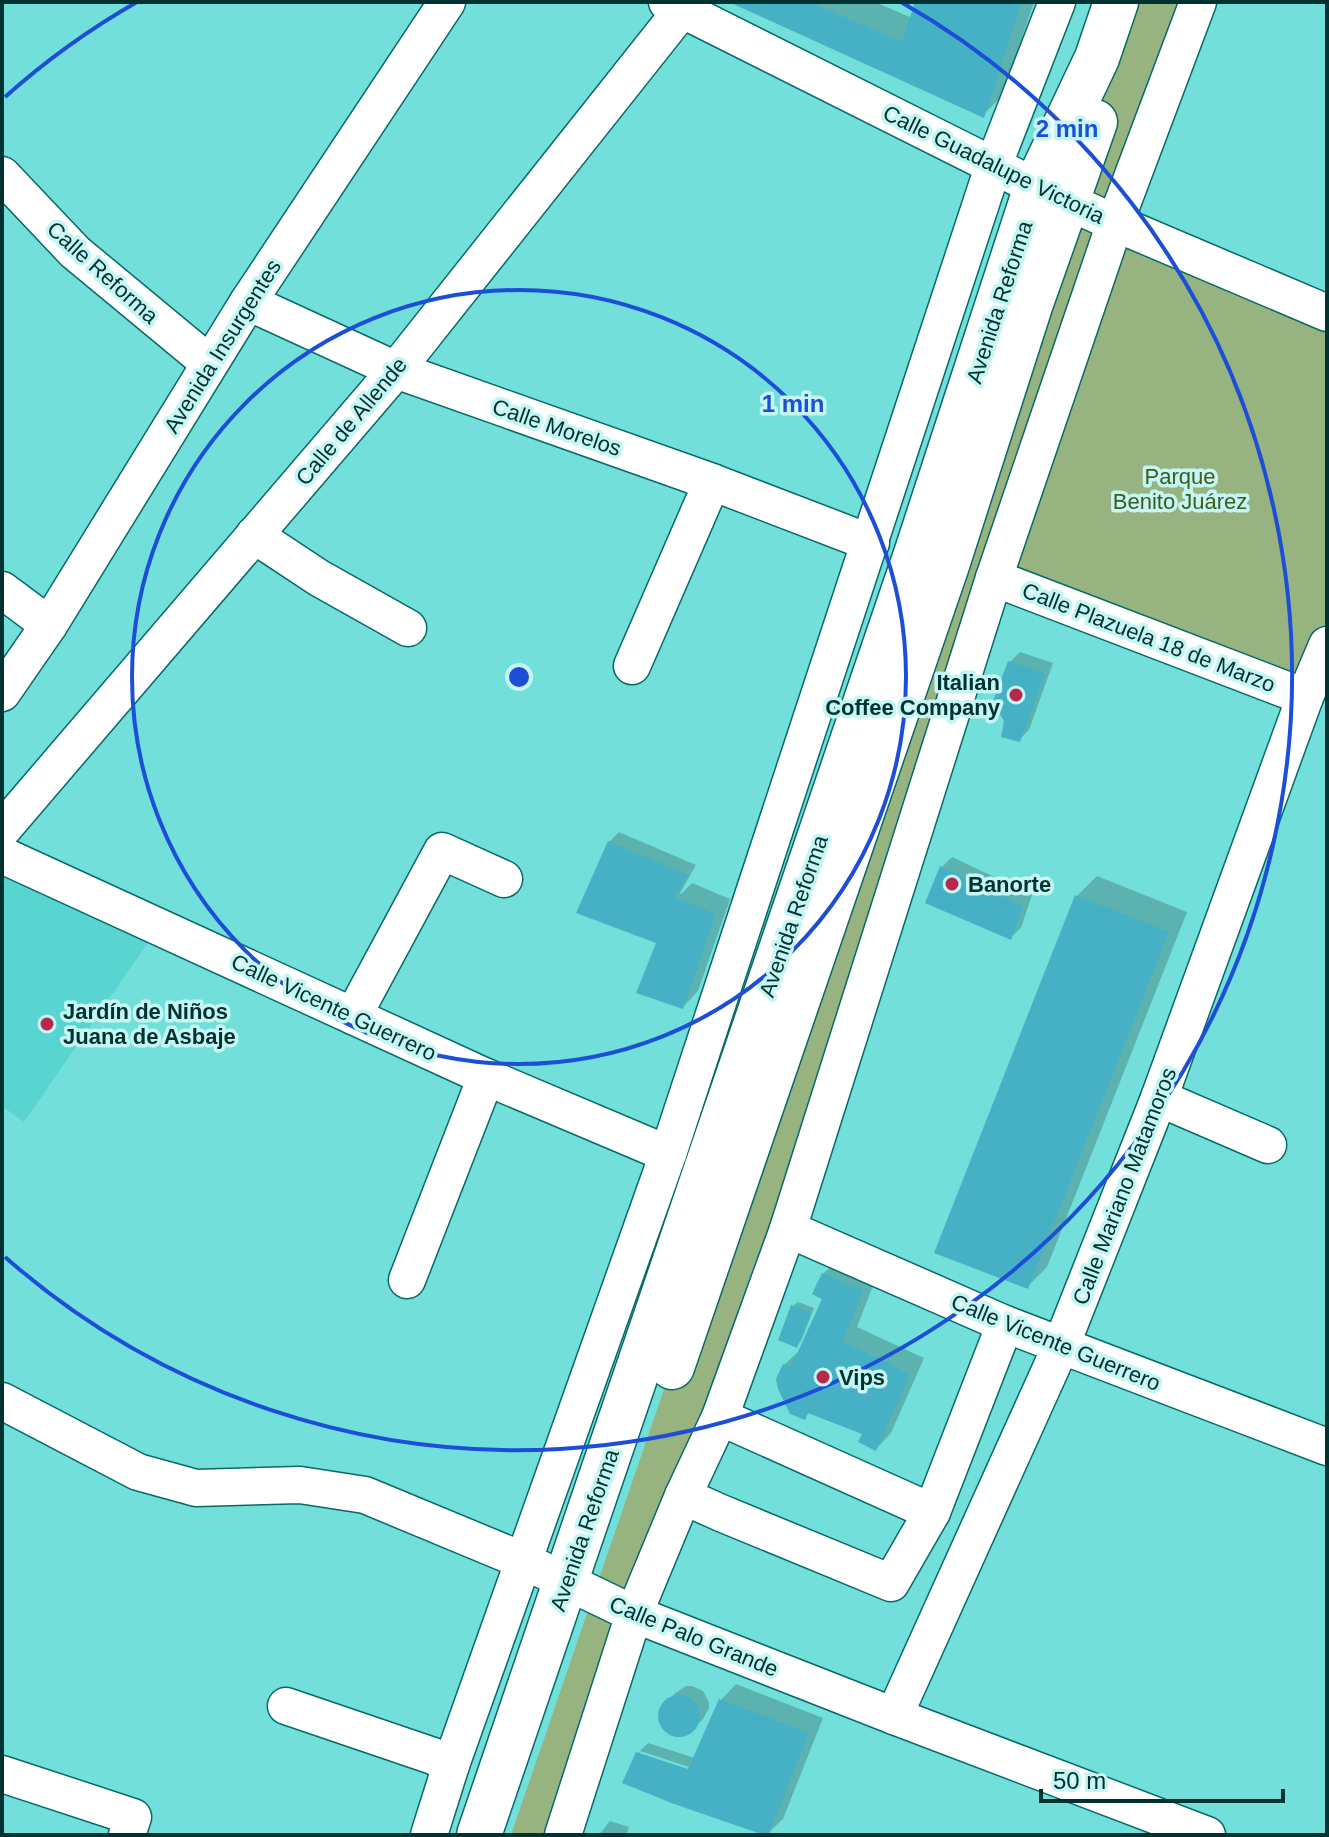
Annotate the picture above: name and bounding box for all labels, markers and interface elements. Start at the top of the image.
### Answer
street label: Calle Guadalupe Victoria [879,100,1109,229]
text: 2 min [1036,115,1098,142]
street label: Calle Reforma [42,216,164,329]
street label: Avenida Reforma [961,217,1038,387]
street label: Avenida Insurgentes [159,255,286,438]
street label: Calle de Allende [291,352,412,490]
text: 1 min [762,390,824,417]
street label: Calle Morelos [489,394,624,461]
park label: Parque Benito Juárez [1113,464,1247,514]
street label: Calle Plazuela 18 de Marzo [1019,578,1279,697]
centre of rings [505,663,533,691]
place label: Italian Coffee Company [825,670,1001,720]
marker: Italian Coffee Company [1007,686,1025,704]
street label: Avenida Reforma [754,831,833,1000]
place label: Banorte [968,872,1051,897]
marker: Banorte [943,875,961,893]
street label: Calle Vicente Guerrero [227,949,440,1066]
place label: Jardín de Niños Juana de Asbaje [63,999,236,1049]
marker: Jardín de Niños Juana de Asbaje [38,1015,56,1033]
street label: Calle Mariano Matamoros [1068,1064,1181,1308]
street label: Calle Vicente Guerrero [948,1289,1164,1396]
place label: Vips [839,1365,885,1390]
marker: Vips [814,1368,832,1386]
street label: Avenida Reforma [545,1445,624,1614]
street label: Calle Palo Grande [606,1591,782,1682]
scale bar [1041,1753,1283,1803]
text: 50 m [1053,1767,1106,1794]

